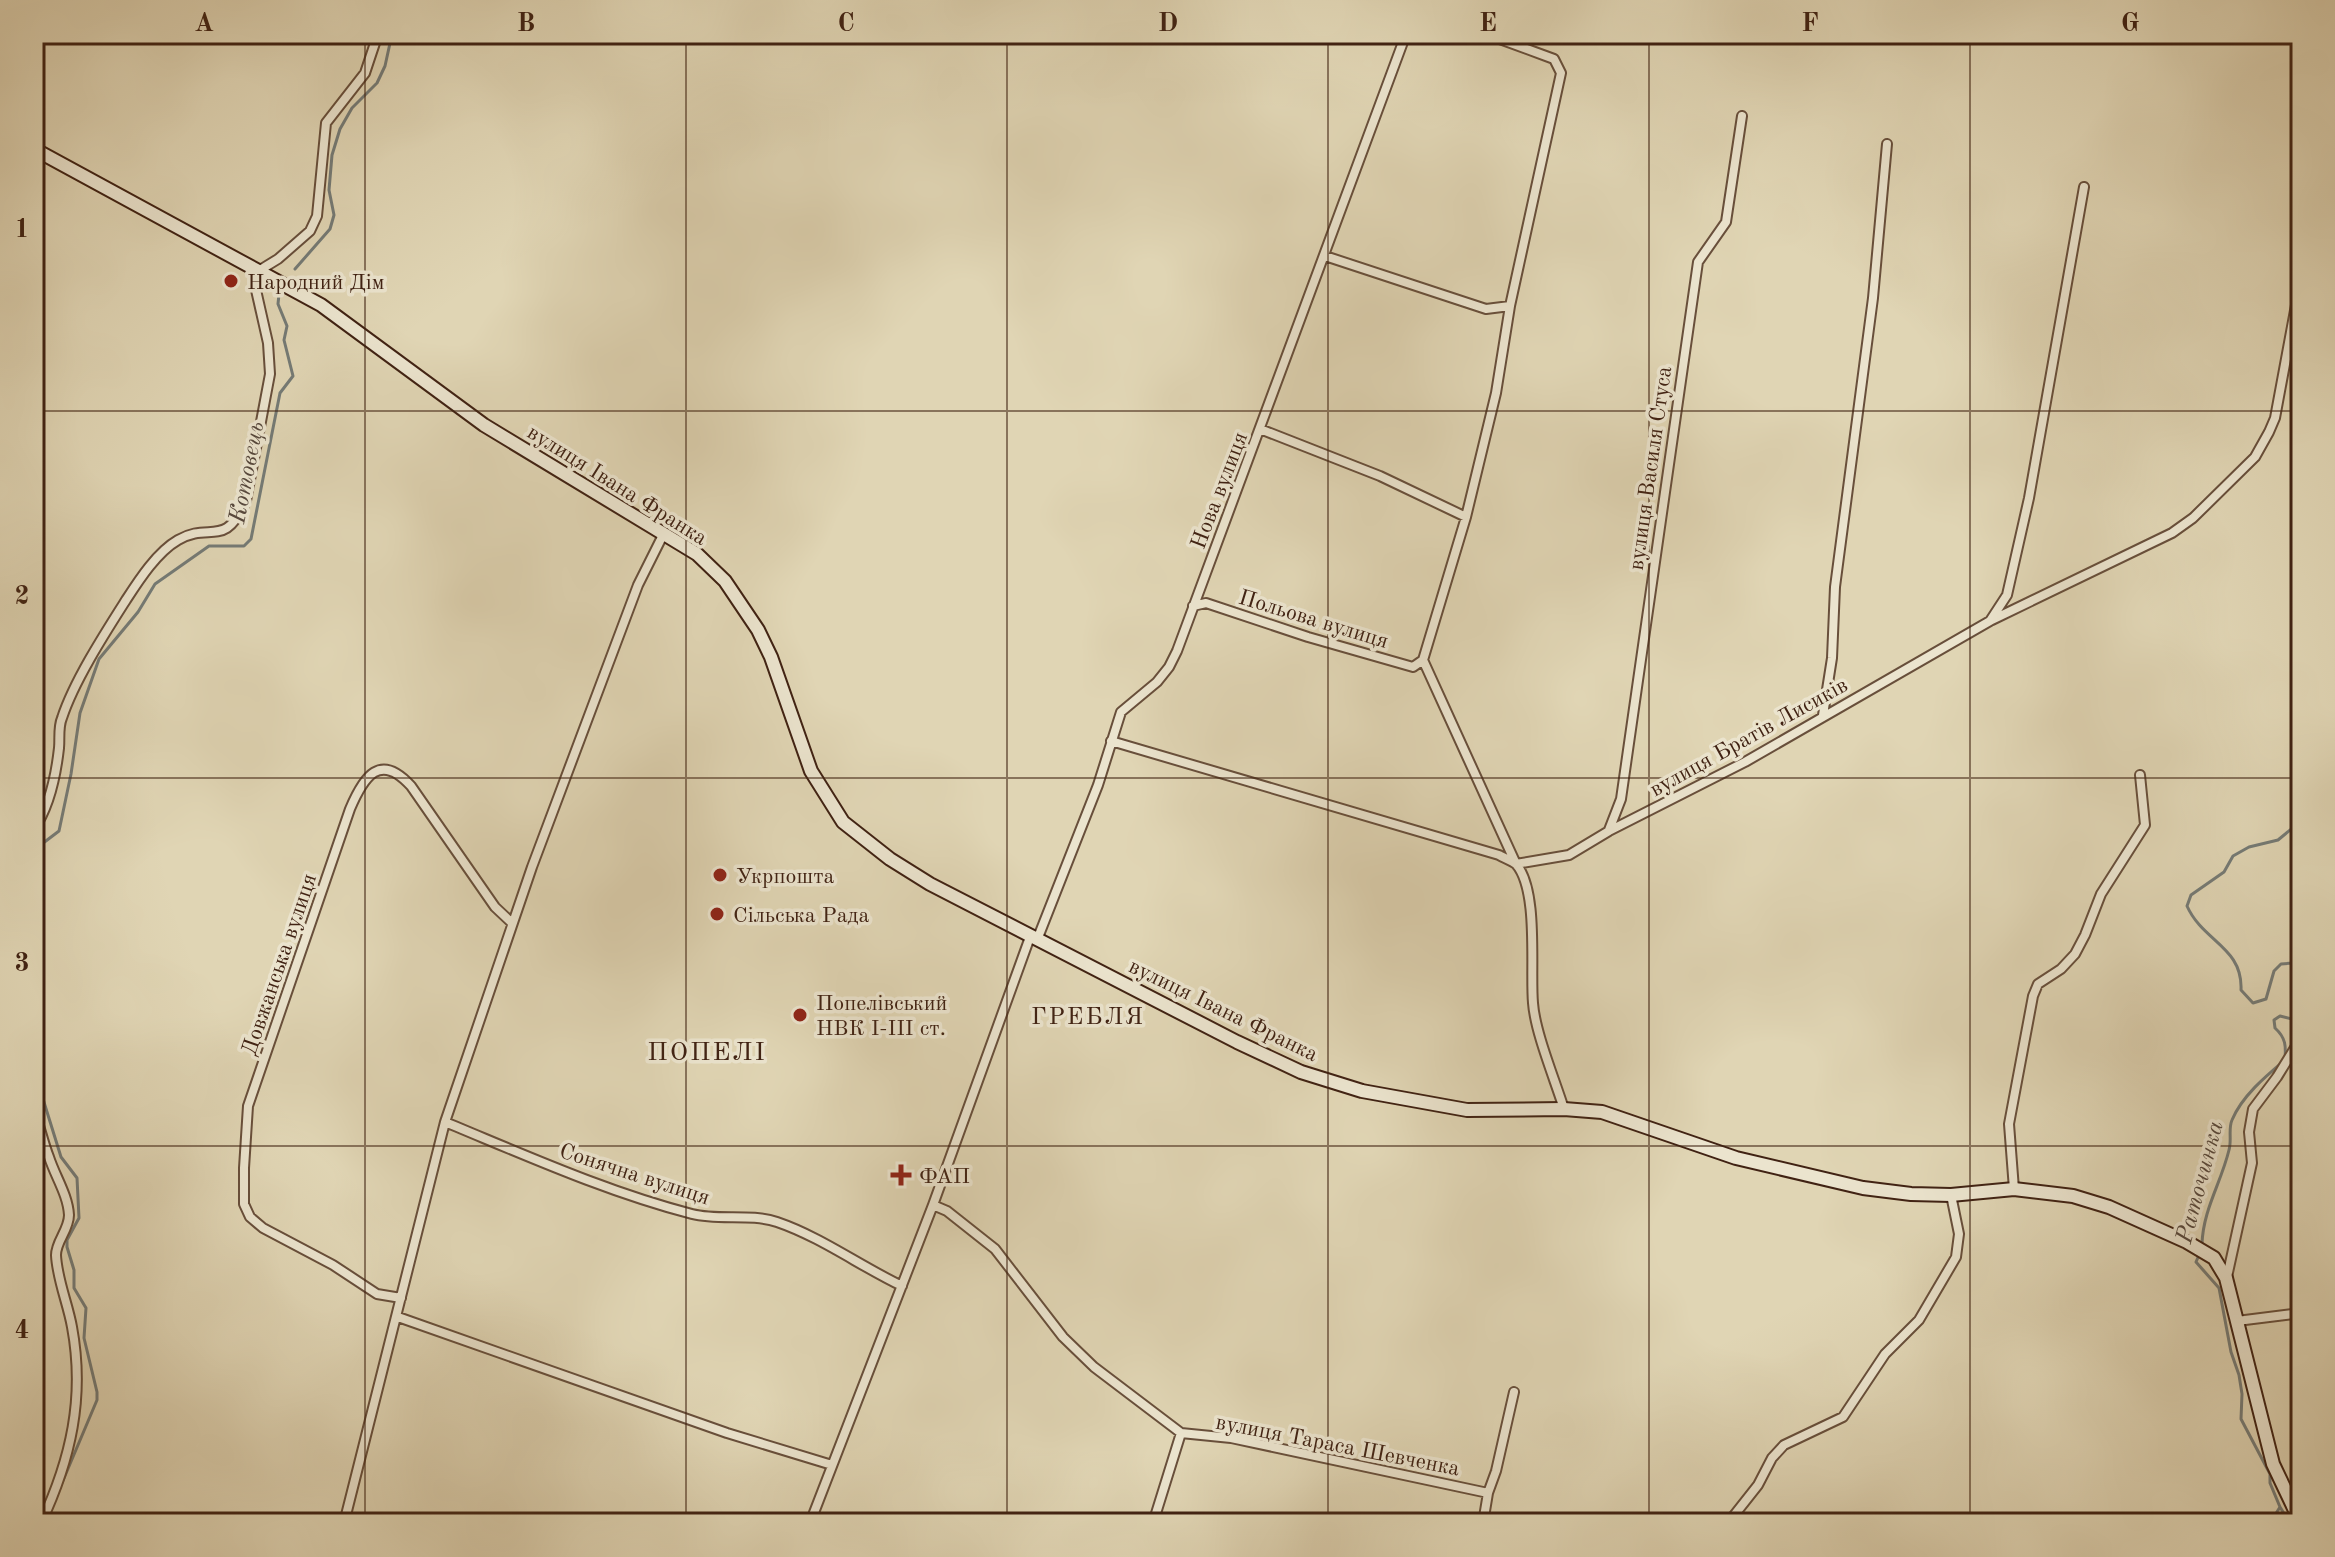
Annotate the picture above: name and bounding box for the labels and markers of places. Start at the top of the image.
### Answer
marker: Народний Дім [222,272,240,290]
place label: Народний Дім [247,272,384,294]
marker: Укрпошта [711,866,729,884]
place label: Укрпошта [736,866,835,888]
marker: Сільська Рада [708,905,726,923]
place label: Сільська Рада [733,905,869,927]
place label: Попелівський НВК І-ІІІ ст. [816,993,947,1040]
marker: Попелівський НВК І-ІІІ ст. [791,1006,809,1024]
marker: ФАП [890,1164,912,1186]
place label: ФАП [919,1166,970,1188]

